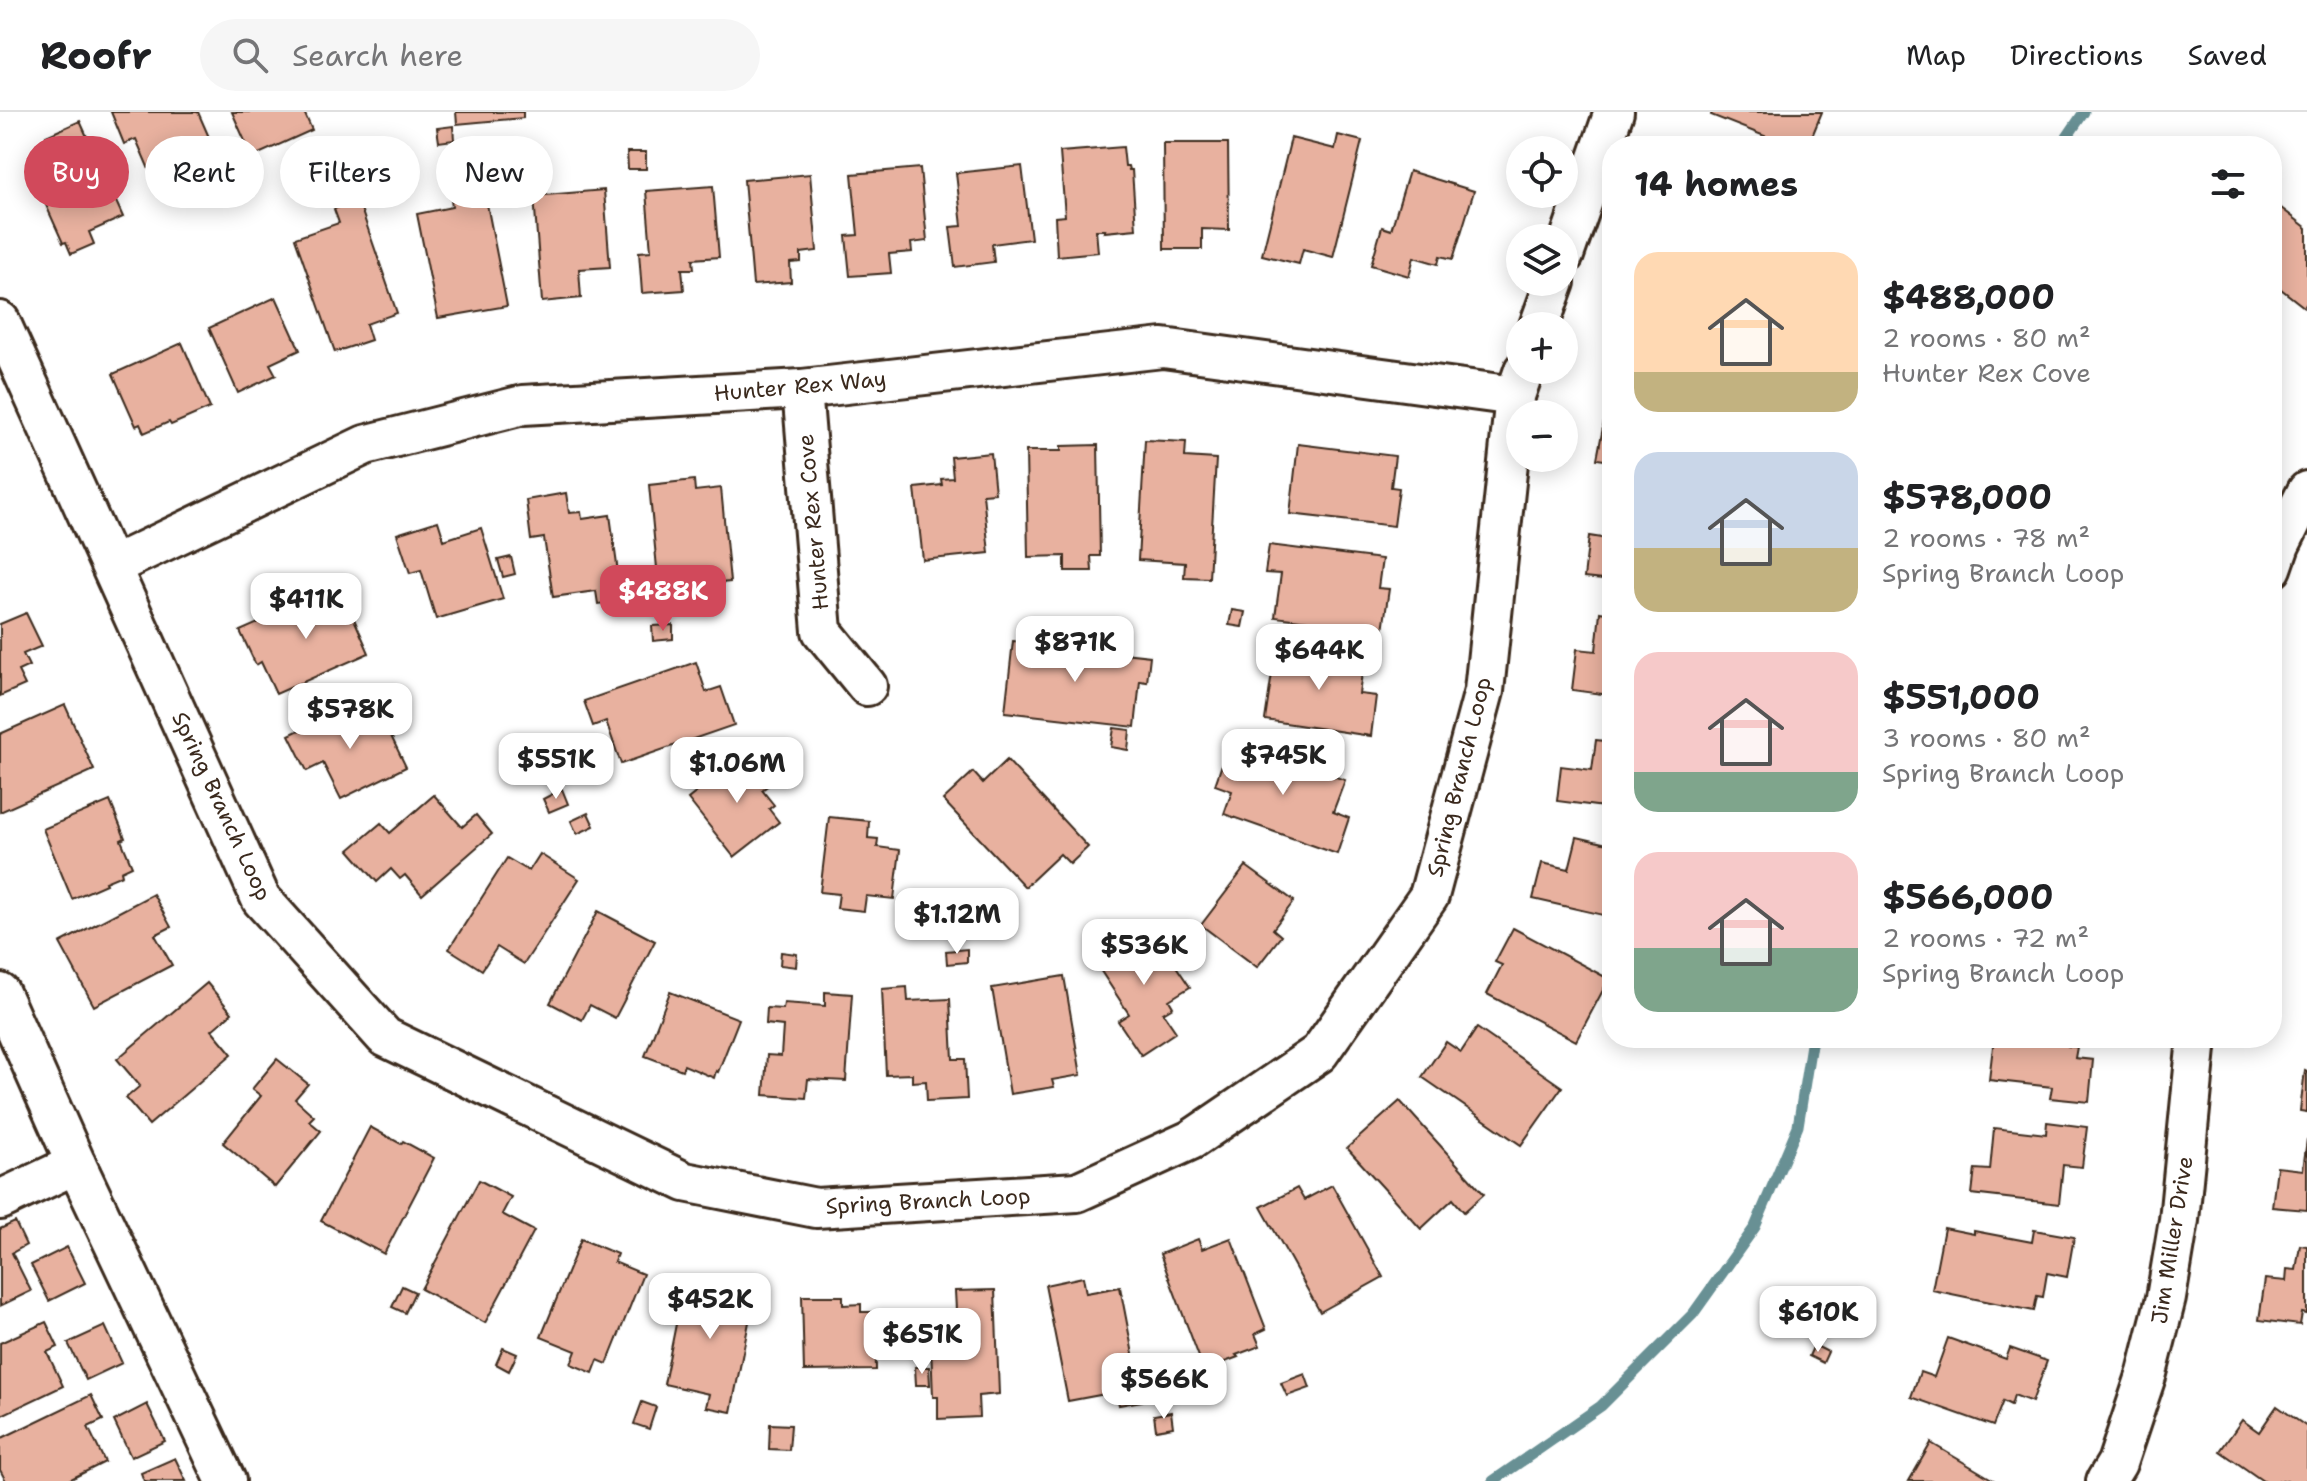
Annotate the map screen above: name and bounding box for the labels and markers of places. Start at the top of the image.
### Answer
pin: $488K [607,565,719,633]
pin: $411K [250,573,362,641]
pin: $871K [1019,616,1131,684]
pin: $644K [1263,624,1375,692]
pin: $578K [294,683,406,751]
pin: $745K [1227,729,1339,797]
pin: $551K [500,733,612,801]
pin: $1.06M [672,737,802,805]
pin: $1.12M [892,888,1022,956]
pin: $536K [1088,919,1200,987]
pin: $452K [654,1273,766,1341]
pin: $610K [1762,1286,1874,1354]
pin: $651K [866,1308,978,1376]
pin: $566K [1108,1353,1220,1421]

